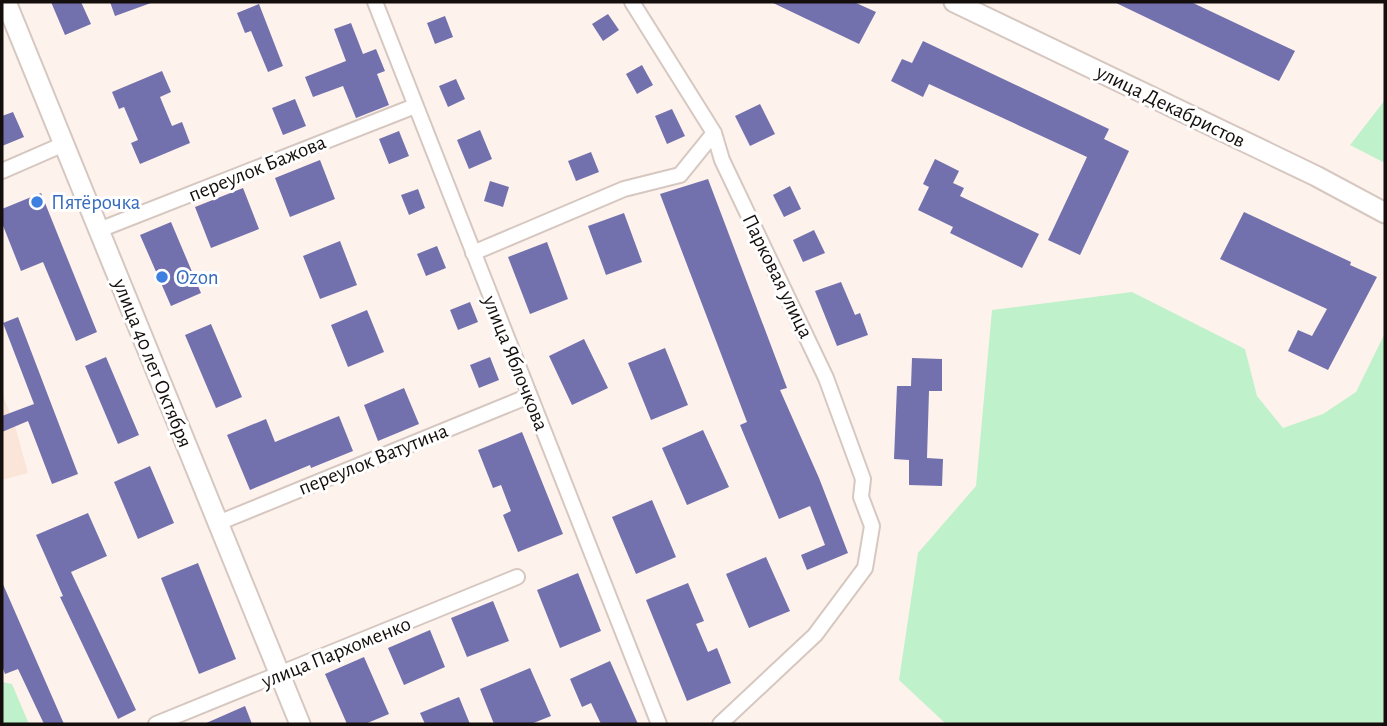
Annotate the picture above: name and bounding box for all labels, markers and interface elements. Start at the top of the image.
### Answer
street label: улица Декабристов [1092,61,1249,152]
street label: переулок Бажова [185,131,329,206]
place label: Пятёрочка [51,192,141,213]
marker: Пятёрочка [29,194,45,210]
street label: Парковая улица [738,211,817,342]
place label: Ozon [176,267,219,288]
marker: Ozon [154,269,170,285]
street label: улица 40 лет Октября [109,275,196,450]
street label: улица Яблочкова [479,292,552,434]
street label: переулок Ватутина [295,420,451,499]
street label: улица Пархоменко [258,613,414,692]

